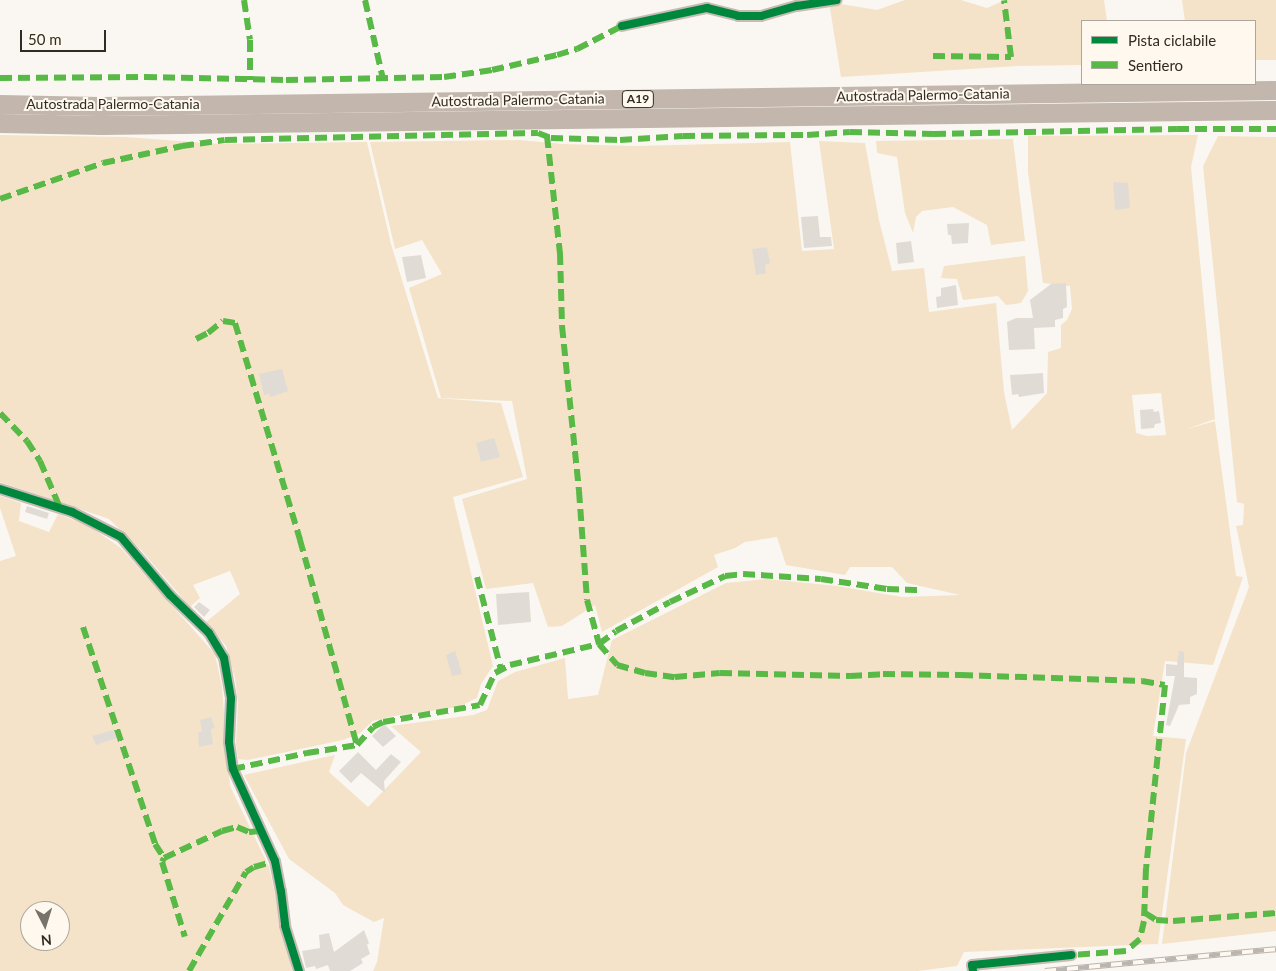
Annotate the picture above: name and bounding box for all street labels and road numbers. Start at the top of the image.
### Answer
street label: Autostrada Palermo-Catania [836,85,1010,105]
street label: Autostrada Palermo-Catania [431,90,605,110]
road number: A19 [622,90,654,108]
street label: Autostrada Palermo-Catania [26,96,200,112]

